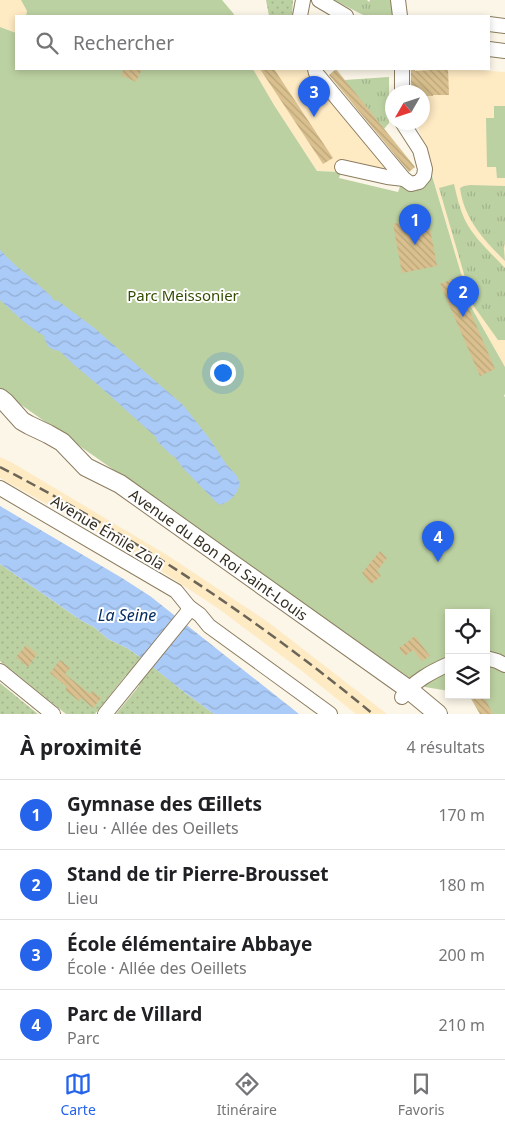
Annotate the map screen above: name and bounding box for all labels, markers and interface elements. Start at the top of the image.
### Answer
search box [15,15,490,70]
icon: search [33,29,61,57]
text: Rechercher [73,30,174,56]
pin: 3 [298,76,330,117]
north arrow [385,85,430,130]
pin: 1 [399,204,431,245]
pin: 2 [447,276,479,317]
park label: Parc Meissonier [127,285,239,305]
your location [210,360,236,386]
street label: Avenue du Bon Roi Saint-Louis [126,484,312,625]
street label: Avenue Émile Zola [48,490,168,574]
pin: 4 [422,521,454,562]
water label: La Seine [98,604,156,626]
map controls [445,609,490,699]
button: locate [445,609,490,654]
button: layers [445,654,490,699]
text: À proximité [20,733,142,761]
text: 4 résultats [407,736,485,758]
text: Gymnase des Œillets [67,791,262,817]
text: 1 [31,804,41,826]
text: 170 m [438,804,485,826]
text: Lieu · Allée des Oeillets [67,817,239,839]
text: Stand de tir Pierre-Brousset [67,861,329,887]
text: 2 [31,874,41,896]
text: 180 m [438,874,485,896]
text: Lieu [67,887,98,909]
text: École élémentaire Abbaye [67,931,312,957]
text: 3 [31,944,41,966]
text: 200 m [438,944,485,966]
text: École · Allée des Oeillets [67,957,247,979]
text: Parc de Villard [67,1001,202,1027]
text: 4 [31,1014,41,1036]
text: 210 m [438,1014,485,1036]
text: Parc [67,1027,100,1049]
tab: Carte [60,1070,96,1119]
tab: Itinéraire [217,1070,277,1119]
tab: Favoris [398,1070,445,1119]

